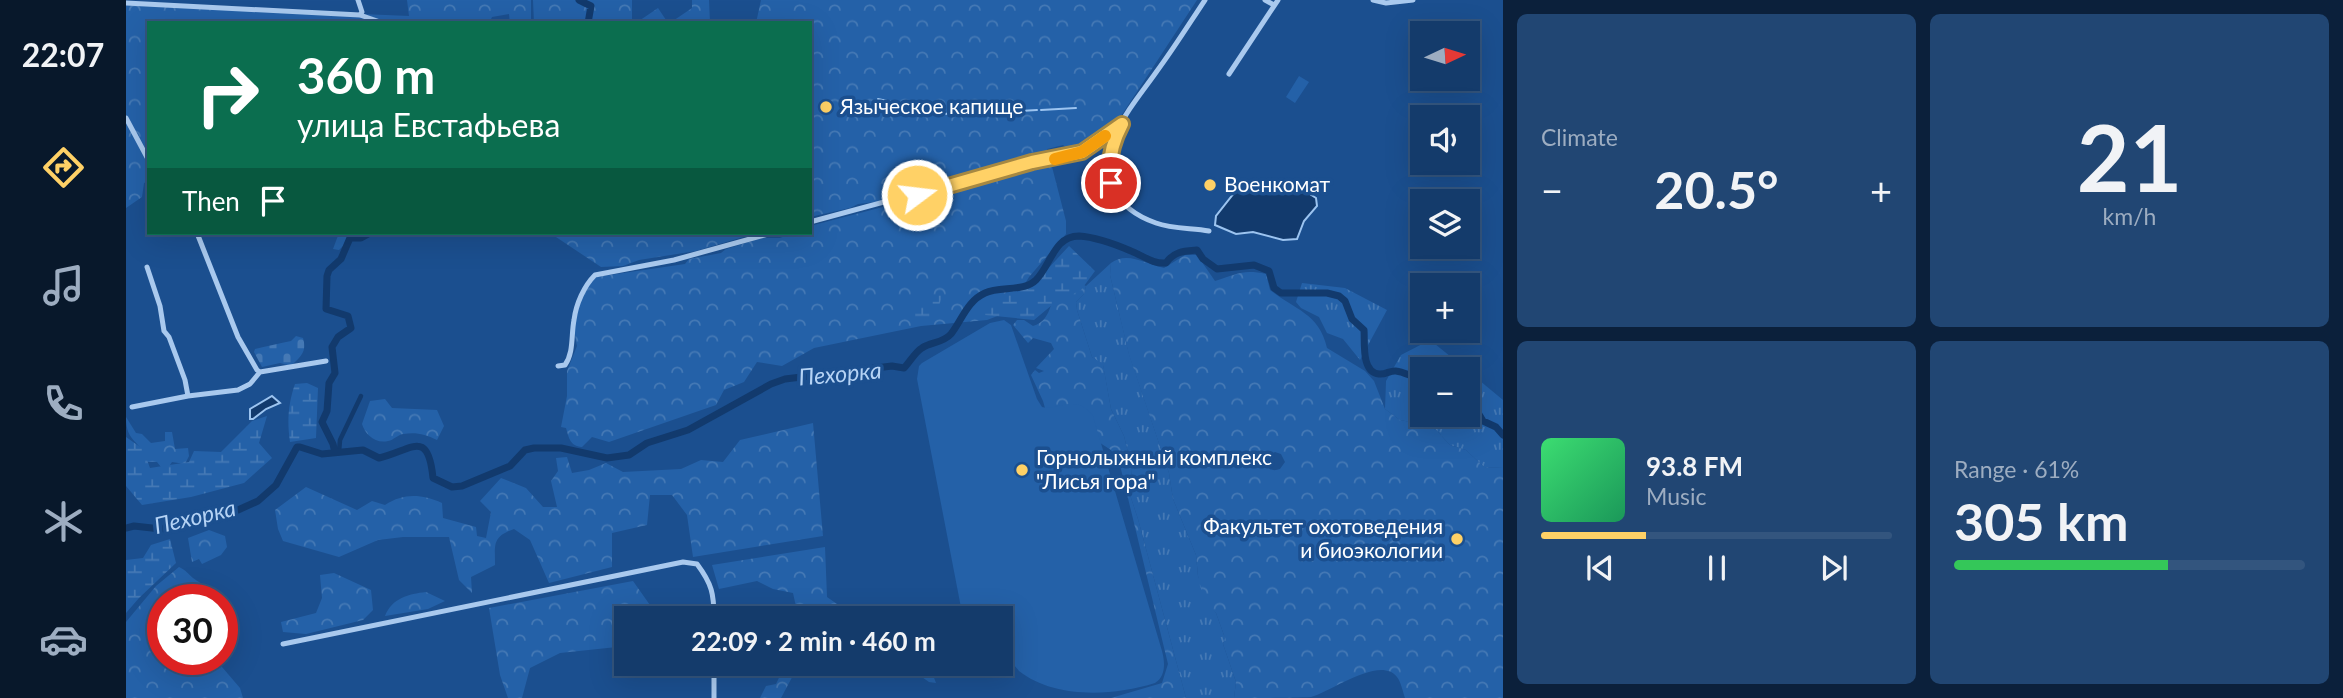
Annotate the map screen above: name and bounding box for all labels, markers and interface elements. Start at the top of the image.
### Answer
north arrow [1410,21,1480,91]
map controls [1410,21,1480,427]
text: 22:07 [22,35,104,74]
text: 360 m [297,46,435,104]
icon: right [182,49,273,140]
place label: Языческое капище [839,93,1023,118]
marker: Языческое капище [818,99,834,115]
text: 21 [2077,102,2182,211]
text: улица Евстафьева [297,105,560,144]
button: sound [1410,105,1480,175]
text: Climate [1541,123,1618,151]
icon: directions [39,143,88,192]
pin [1081,153,1141,213]
position arrow [880,158,954,232]
text: 20.5° [1654,158,1779,220]
icon: arrive [1092,164,1130,202]
text: − [1541,167,1563,213]
text: + [1870,167,1892,213]
place label: Военкомат [1224,171,1331,196]
marker: Военкомат [1202,177,1218,193]
icon: arrive [254,182,292,220]
text: Then [182,185,240,217]
button: layers [1410,189,1480,259]
text: km/h [2103,202,2156,230]
icon: music [39,261,88,310]
button: + [1410,273,1480,343]
water label: Пехорка [797,355,883,391]
button: − [1410,357,1480,427]
icon: phone [39,379,88,428]
place label: Горнолыжный комплекс "Лисья гора" [1036,444,1272,493]
text: 93.8 FM [1646,450,1743,482]
text: Range · 61% [1954,455,2079,483]
marker: Горнолыжный комплекс "Лисья гора" [1014,462,1030,478]
text: Music [1646,482,1706,510]
text: 305 km [1954,490,2128,552]
water label: Пехорка [151,493,238,539]
icon: climate [39,497,88,546]
place label: Факультет охотоведения и биоэкологии [1203,513,1443,562]
marker: Факультет охотоведения и биоэкологии [1449,531,1465,547]
icon: previous [1581,549,1619,587]
icon: pause [1698,549,1736,587]
icon: next [1815,549,1853,587]
speed limit sign: 30 [147,584,238,675]
icon: car [39,615,88,664]
text: 22:09 · 2 min · 460 m [691,625,936,657]

